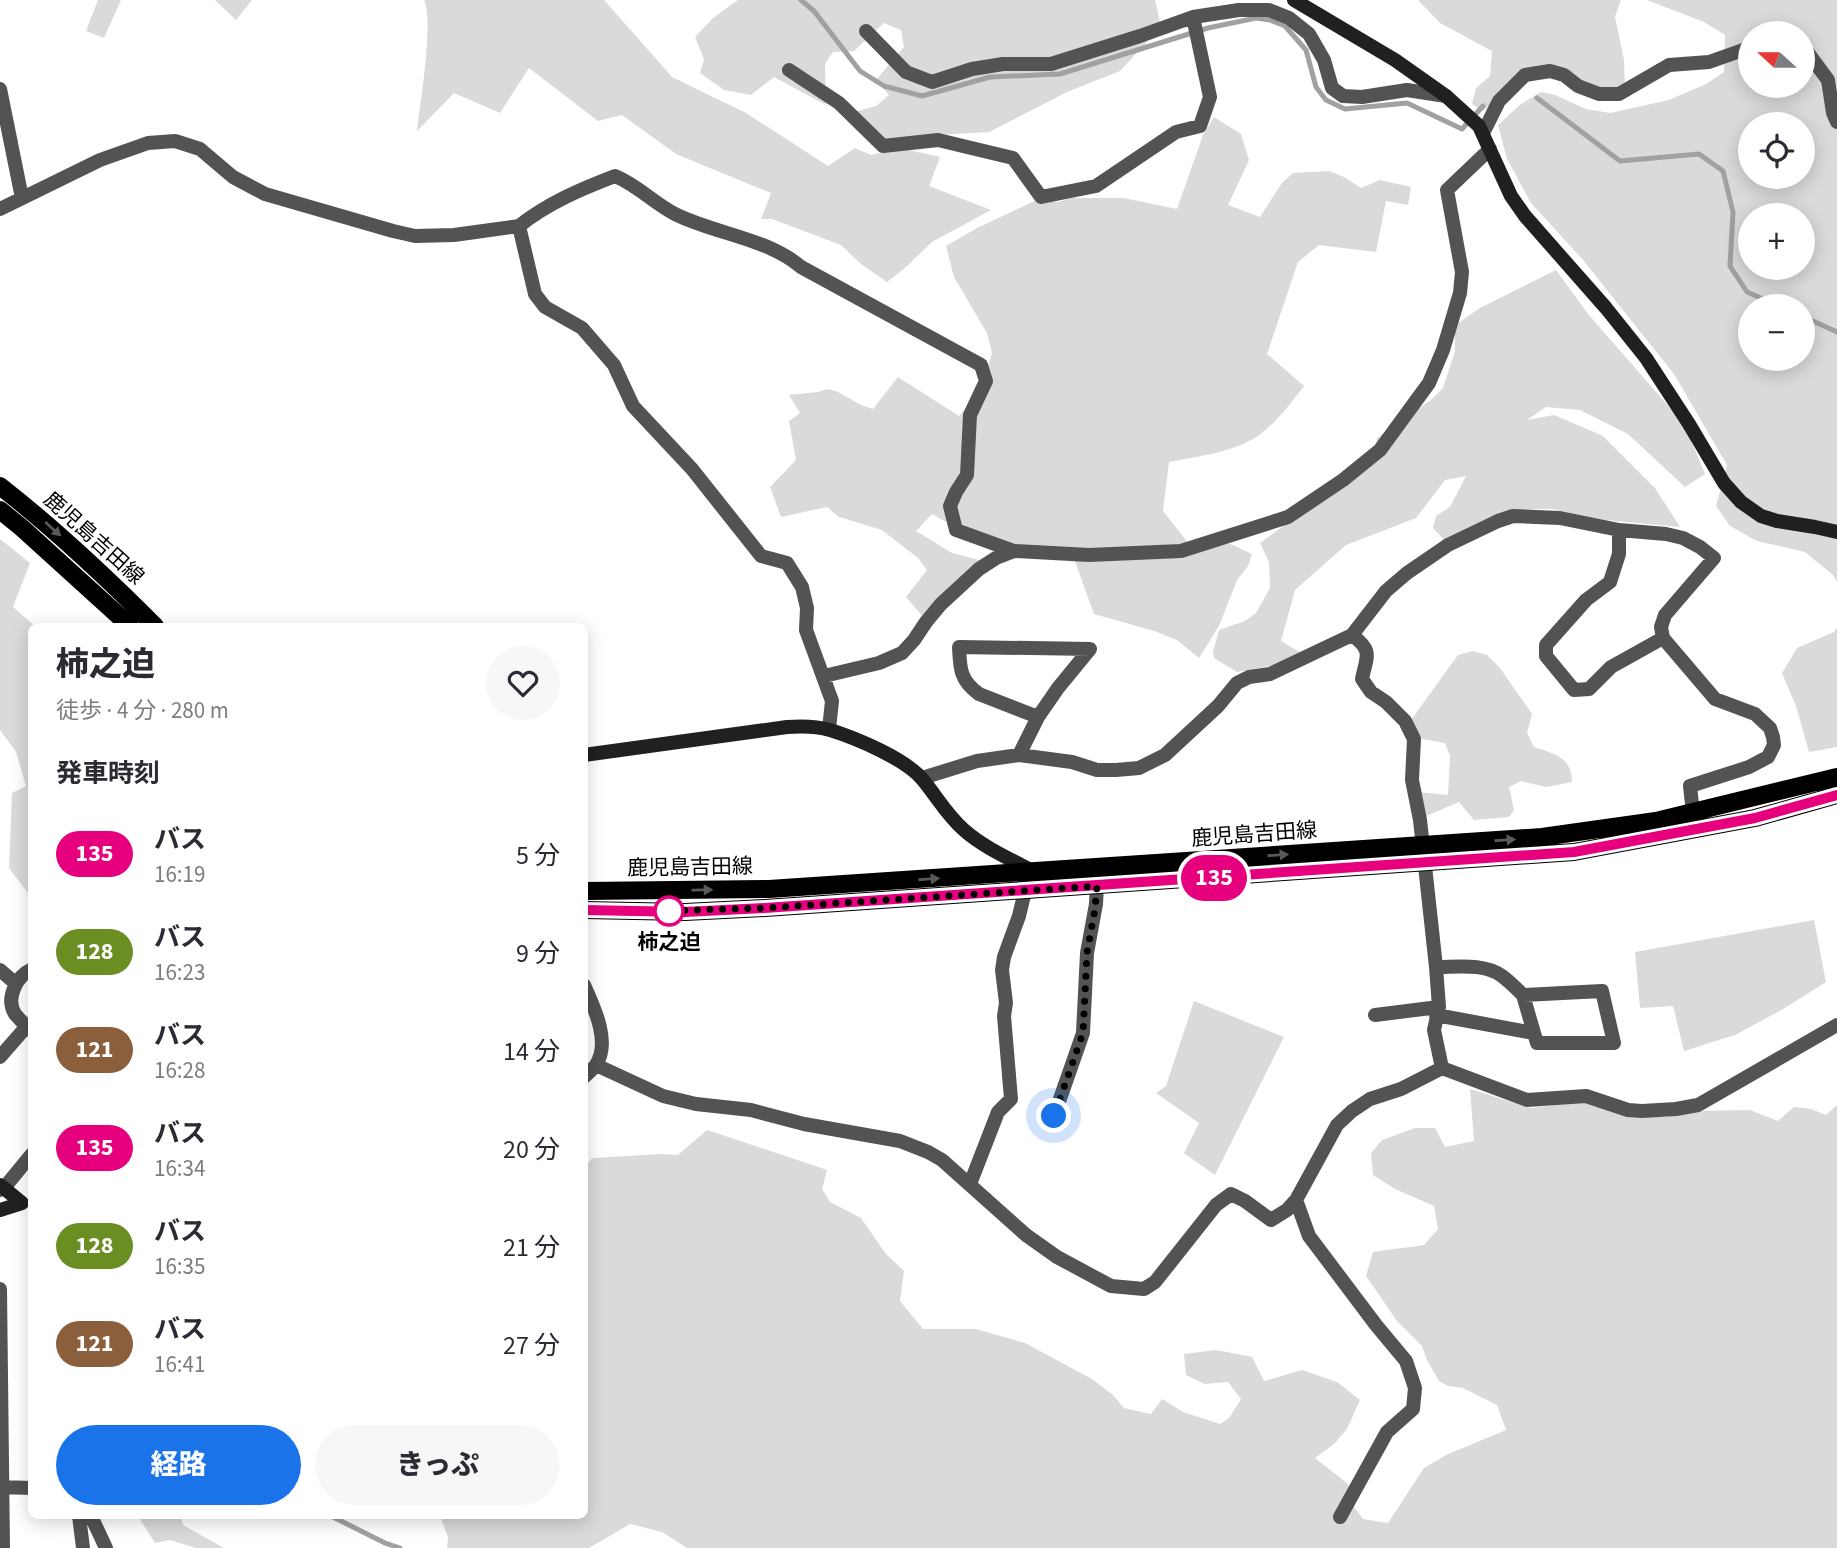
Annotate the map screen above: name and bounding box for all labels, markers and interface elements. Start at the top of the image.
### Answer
north arrow [1738,21,1815,98]
map controls [1738,21,1815,371]
button: locate [1738,112,1815,189]
button: + [1738,203,1815,280]
button: − [1738,294,1815,371]
street label: 鹿児島吉田線 [37,485,151,591]
one-way arrow [44,521,61,537]
text: 柿之迫 [56,641,155,688]
button: heart [486,646,560,720]
text: 徒歩 · 4 分 · 280 m [56,694,229,727]
text: 発車時刻 [56,755,160,792]
street label: 鹿児島吉田線 [1190,815,1318,853]
text: バス [154,821,206,858]
one-way arrow [1494,834,1516,845]
text: 135 [75,836,114,871]
text: 5 分 [516,837,560,874]
one-way arrow [1267,849,1289,860]
street label: 鹿児島吉田線 [627,851,753,883]
line badge: 135 [1174,855,1254,901]
text: 16:19 [154,858,205,891]
text: 135 [1195,860,1233,895]
one-way arrow [918,873,940,884]
one-way arrow [691,884,713,896]
marker: 柿之迫 [654,896,684,926]
text: バス [154,919,206,956]
place label: 柿之迫 [638,927,701,957]
text: 128 [75,934,114,969]
text: 9 分 [516,935,560,972]
text: 16:23 [154,956,205,989]
text: バス [154,1017,206,1054]
text: 121 [75,1032,114,1067]
text: 14 分 [503,1033,560,1070]
text: 16:28 [154,1054,205,1087]
your location [1036,1098,1071,1133]
text: バス [154,1115,206,1152]
text: 135 [75,1130,114,1165]
text: 20 分 [503,1131,560,1168]
text: 16:34 [154,1152,205,1185]
text: バス [154,1213,206,1250]
text: 128 [75,1228,114,1263]
text: 21 分 [503,1229,560,1266]
text: 16:35 [154,1250,205,1283]
text: バス [154,1311,206,1348]
text: 121 [75,1326,114,1361]
text: 27 分 [503,1327,560,1364]
text: 16:41 [154,1348,205,1381]
button: 経路 [56,1425,301,1505]
button: きっぷ [315,1425,560,1505]

